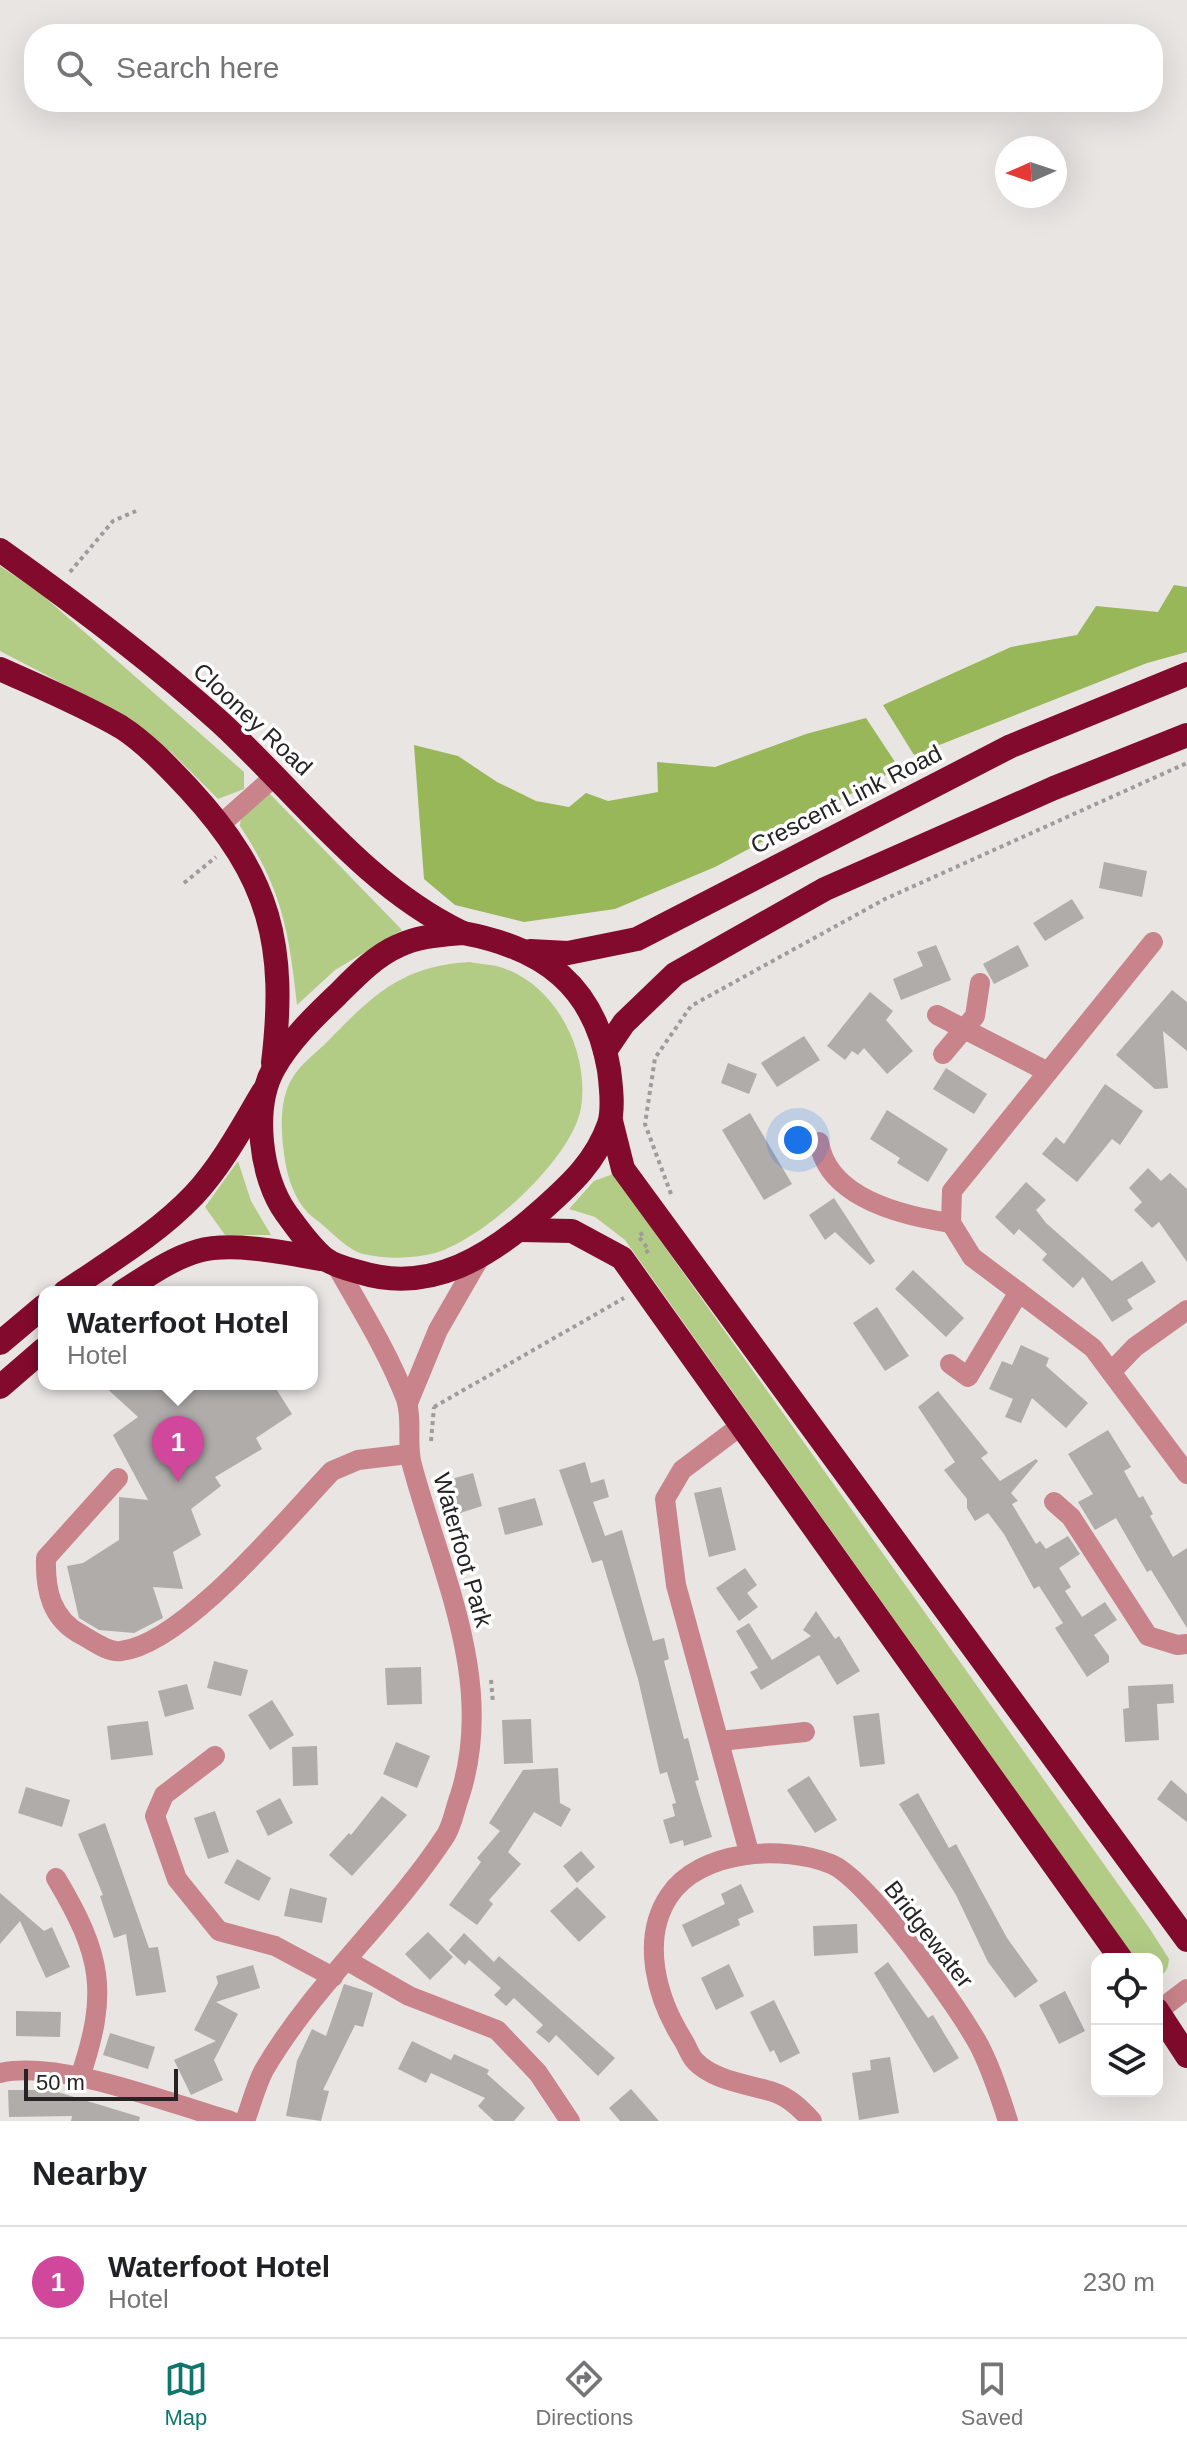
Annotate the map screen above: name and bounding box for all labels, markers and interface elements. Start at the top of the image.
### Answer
search box [24,24,1163,112]
icon: search [52,46,96,90]
text: Search here [116,51,279,84]
north arrow [995,136,1067,208]
street label: Clooney Road [188,657,318,781]
street label: Crescent Link Road [746,739,946,859]
your location [778,1120,818,1160]
popup [38,1286,318,1390]
text: Waterfoot Hotel [67,1306,289,1339]
text: Hotel [67,1340,128,1370]
pin: 1 [152,1416,204,1482]
street label: Waterfoot Park [428,1470,498,1631]
street label: Bridgewater [879,1875,979,1993]
map controls [1091,1953,1163,2097]
button: locate [1091,1953,1163,2025]
button: layers [1091,2025,1163,2097]
scale bar [24,2065,178,2101]
text: 50 m [36,2070,85,2095]
text: Nearby [32,2154,147,2192]
text: Waterfoot Hotel [108,2250,330,2283]
text: 1 [51,2267,65,2297]
text: 230 m [1083,2267,1155,2297]
text: Hotel [108,2284,169,2314]
tab: Map [164,2357,208,2431]
tab: Directions [535,2357,633,2431]
tab: Saved [961,2357,1023,2431]

